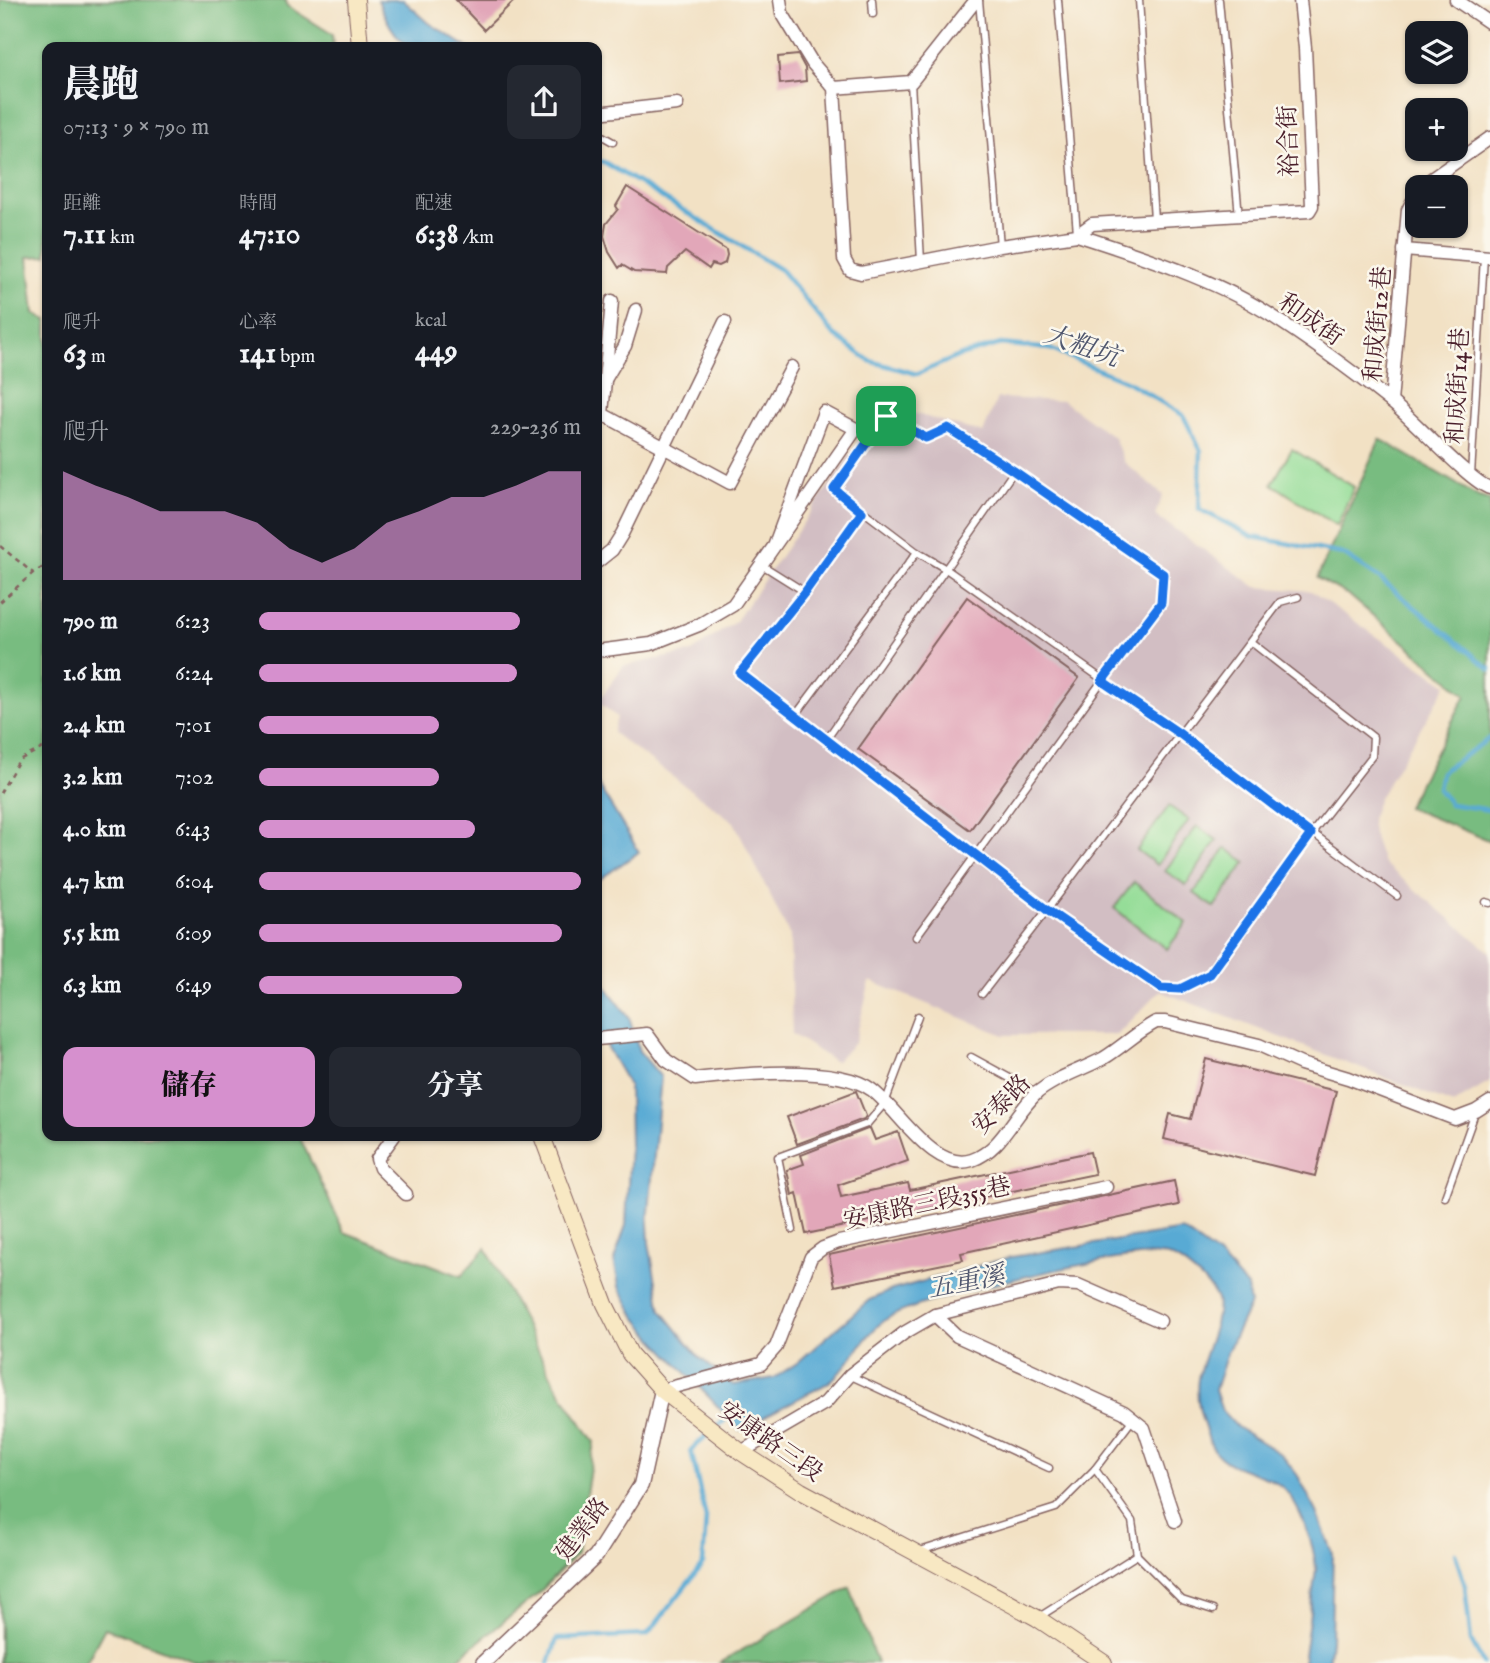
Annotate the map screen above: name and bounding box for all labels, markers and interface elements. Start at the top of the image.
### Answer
map controls [1405,21,1468,238]
button: layers [1405,21,1468,84]
text: 晨跑 [63,63,139,111]
button: share [507,65,581,139]
button: + [1405,98,1468,161]
street label: 裕合街 [1273,104,1306,177]
text: 07:13 · 9 × 790 m [63,113,209,142]
button: − [1405,175,1468,238]
text: 距離 [63,192,101,216]
text: 時間 [239,192,277,216]
text: 配速 [415,192,453,216]
text: 7.11 [63,216,106,254]
text: 47:10 [239,216,301,254]
text: 6:38 [415,216,459,254]
text: km [106,226,135,250]
text: /km [459,226,494,250]
street label: 和成街12巷 [1358,265,1399,383]
street label: 和成街 [1272,287,1349,354]
text: kcal [415,309,447,333]
text: 爬升 [63,311,101,335]
text: 心率 [239,311,277,335]
water label: 大粗坑 [1039,318,1128,376]
street label: 和成街14巷 [1440,327,1477,445]
text: 449 [415,333,458,371]
text: 63 [63,335,87,373]
text: 141 [239,335,276,373]
text: m [87,345,106,369]
text: bpm [276,345,315,369]
pin [856,386,916,446]
icon: arrive [867,397,905,435]
text: 229–236 m [490,413,581,442]
text: 爬升 [63,418,109,447]
text: 790 m [63,607,118,636]
text: 6:23 [175,607,210,636]
text: 1.6 km [63,659,121,688]
text: 6:24 [175,659,213,688]
text: 2.4 km [63,711,125,740]
text: 7:01 [175,711,212,740]
text: 3.2 km [63,763,122,792]
text: 7:02 [175,763,214,792]
text: 4.0 km [63,815,126,844]
text: 6:43 [175,815,211,844]
text: 4.7 km [63,867,124,896]
text: 6:04 [175,867,213,896]
text: 5.5 km [63,919,120,948]
text: 6:09 [175,919,212,948]
text: 6.3 km [63,971,121,1000]
text: 6:49 [175,971,212,1000]
button: 儲存 [63,1047,315,1127]
button: 分享 [329,1047,581,1127]
street label: 安泰路 [966,1068,1038,1142]
street label: 安康路三段355巷 [841,1172,1014,1237]
water label: 五重溪 [925,1258,1011,1306]
street label: 安康路三段 [712,1395,828,1489]
street label: 建業路 [549,1492,617,1568]

